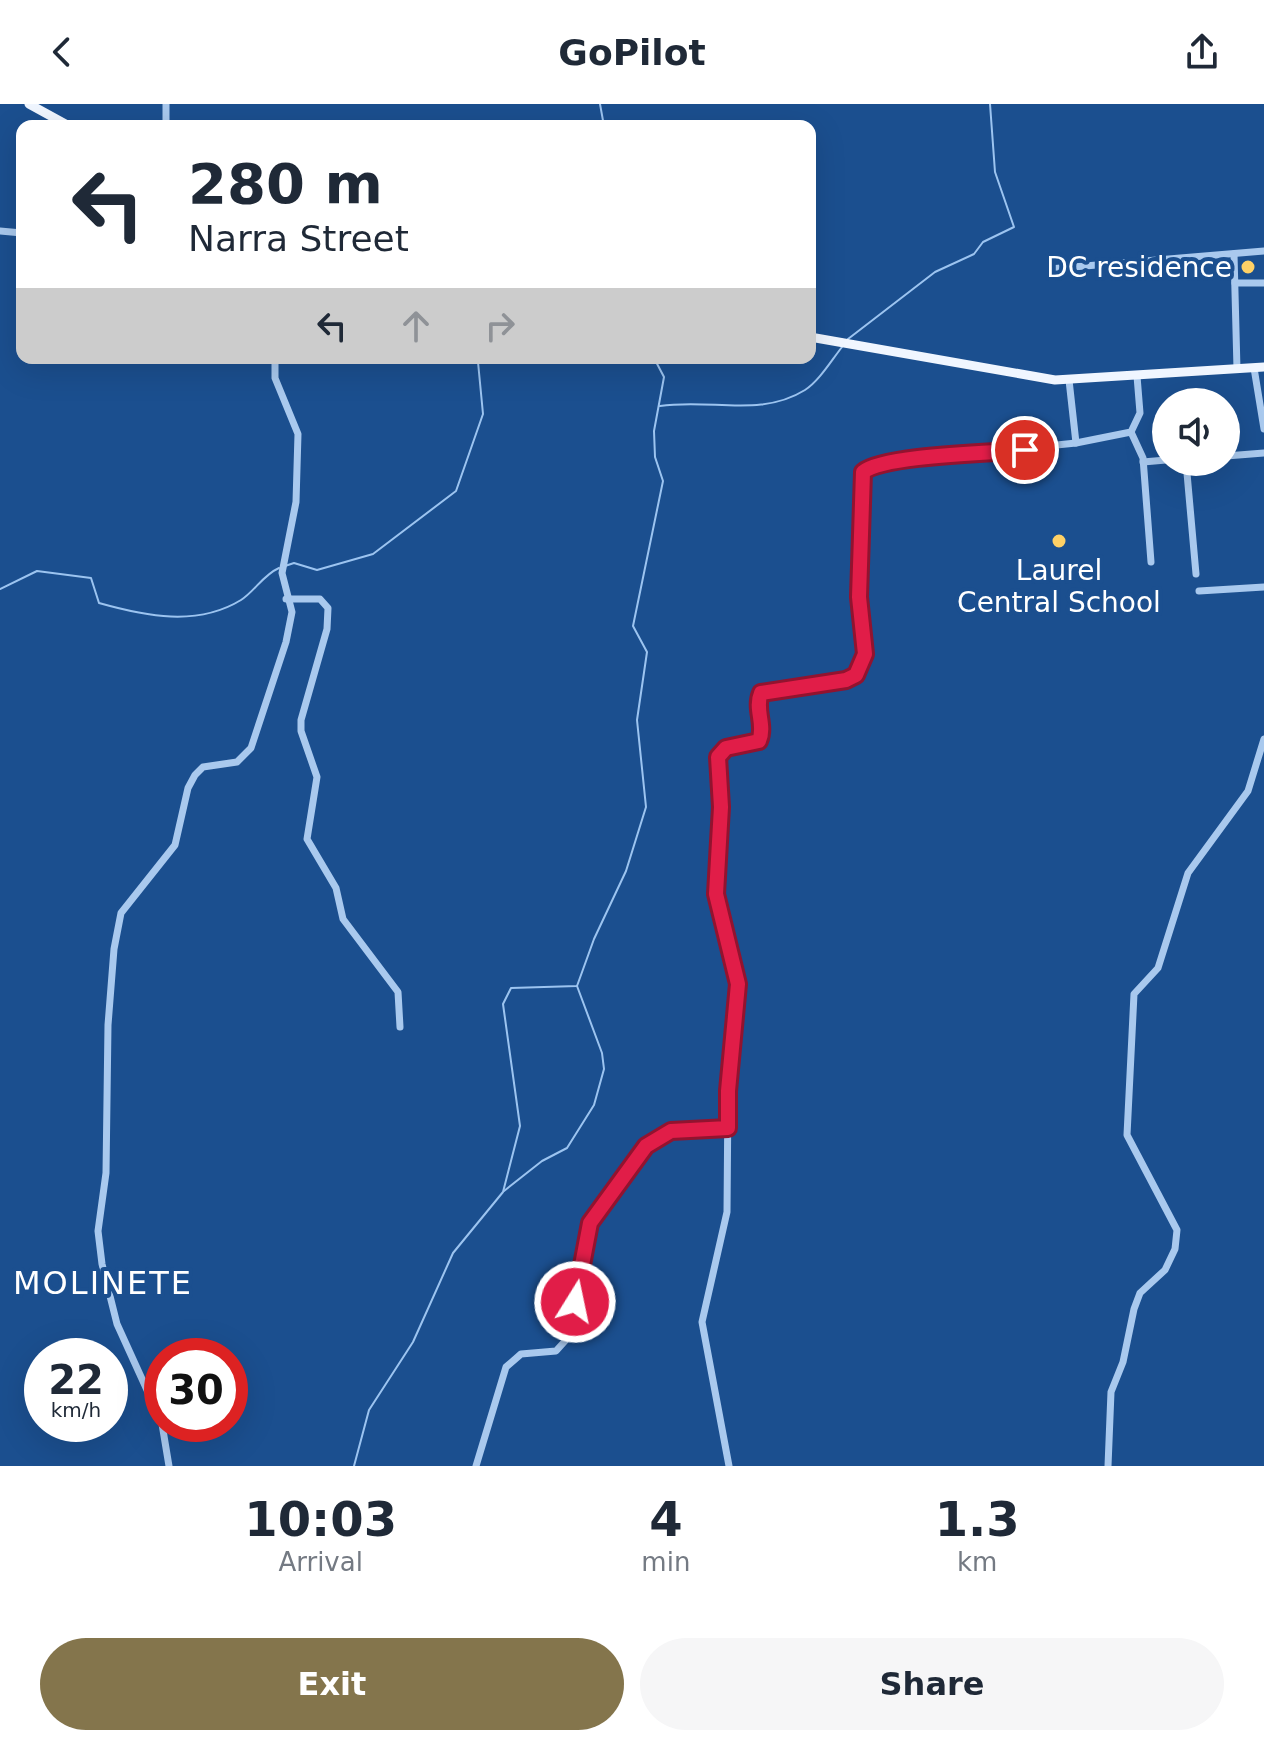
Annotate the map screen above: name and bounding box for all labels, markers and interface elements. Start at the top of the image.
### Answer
icon: back [40,30,84,74]
icon: share [1180,30,1224,74]
text: GoPilot [558,32,706,73]
text: 280 m [188,151,383,216]
icon: left [56,152,160,256]
text: Narra Street [188,218,409,259]
place label: DC residence [1046,251,1232,284]
marker: DC residence [1239,258,1257,276]
icon: left [310,304,354,348]
icon: ahead [394,304,438,348]
icon: right [478,304,522,348]
map controls [1152,388,1240,476]
button: sound [1152,388,1240,476]
pin [991,416,1059,484]
icon: arrive [1003,428,1047,472]
marker: Laurel Central School [1050,532,1068,550]
place label: Laurel Central School [957,554,1161,619]
position arrow [533,1260,617,1344]
district label: MOLINETE [13,1264,193,1302]
speed limit sign: 30 [144,1338,248,1442]
text: 22 [48,1357,104,1403]
text: km/h [51,1398,101,1422]
text: 10:03 [244,1491,397,1547]
text: 4 [649,1491,683,1547]
text: 1.3 [935,1491,1020,1547]
text: Arrival [278,1547,363,1577]
text: min [641,1547,690,1577]
text: km [957,1547,997,1577]
button: Exit [40,1638,624,1730]
button: Share [640,1638,1224,1730]

